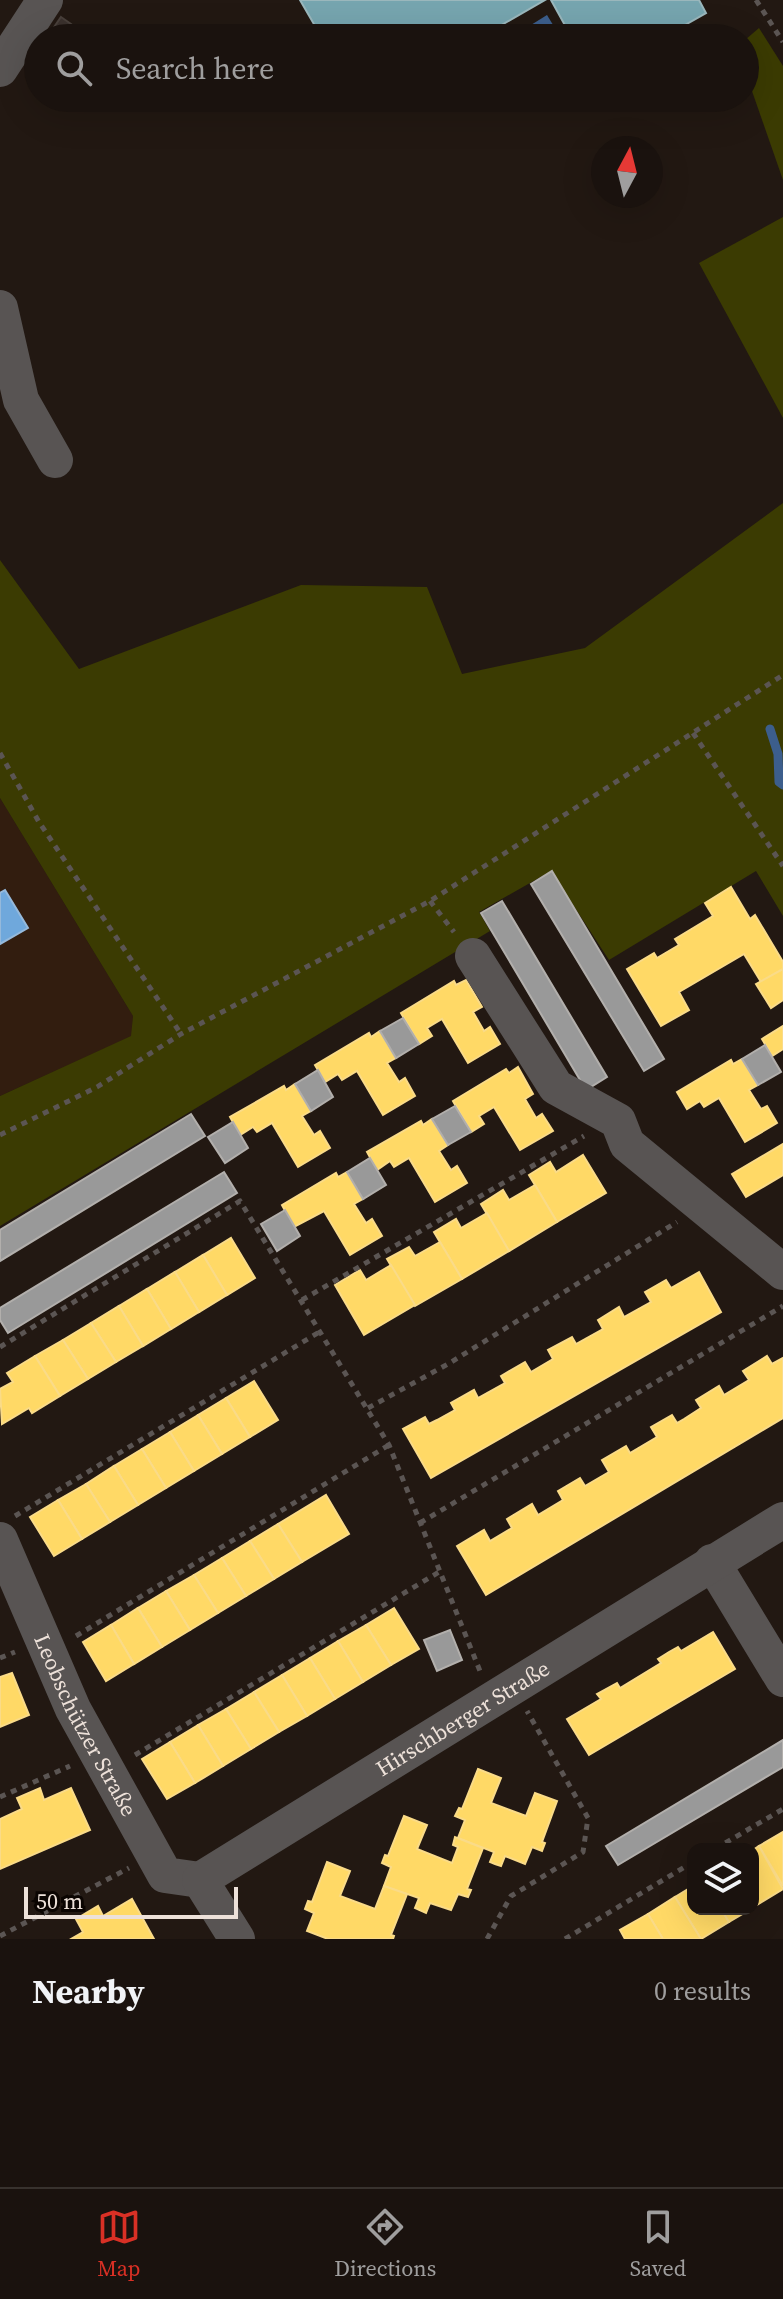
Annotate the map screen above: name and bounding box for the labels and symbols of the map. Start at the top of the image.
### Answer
north arrow [591,136,663,208]
street label: Leobschützer Straße [27,1629,144,1821]
street label: Hirschberger Straße [370,1653,555,1783]
scale bar [24,1883,238,1919]

